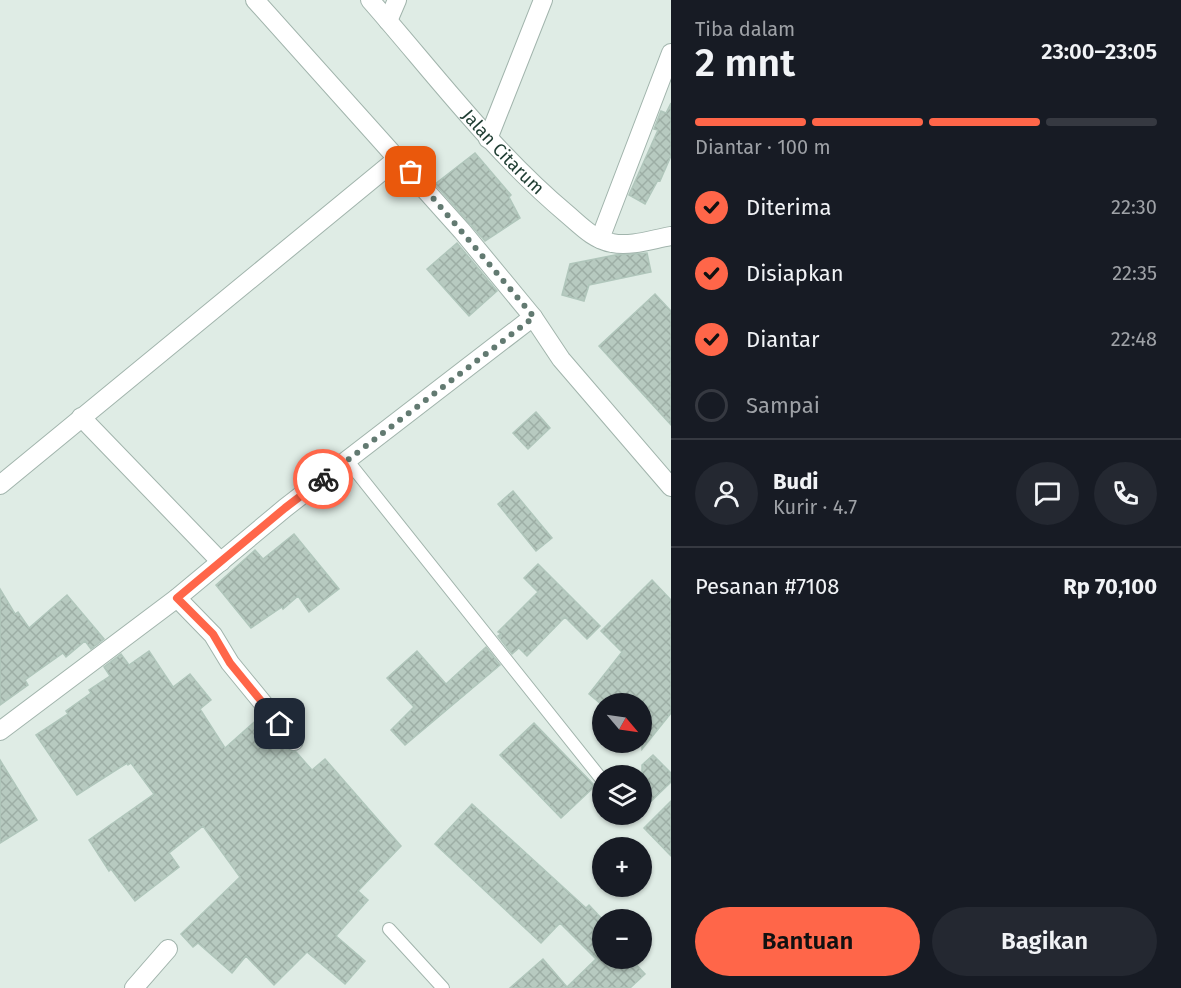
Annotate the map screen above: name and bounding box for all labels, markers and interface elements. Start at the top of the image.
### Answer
text: Tiba dalam [695,17,795,41]
text: 23:00–23:05 [1041,38,1157,65]
text: 2 mnt [695,40,795,86]
street label: Jalan Citarum [457,105,549,199]
text: Diantar · 100 m [695,135,831,159]
pin [385,146,436,197]
icon: bag [394,155,427,188]
icon: check [695,191,728,224]
text: Diterima [746,194,832,221]
text: 22:30 [1111,195,1157,219]
icon: check [695,257,728,290]
text: Disiapkan [746,260,844,287]
text: 22:35 [1112,261,1157,285]
icon: check [695,323,728,356]
text: Diantar [746,326,819,353]
text: 22:48 [1111,327,1157,351]
text: Sampai [746,392,820,419]
courier [293,449,353,509]
button: person [695,462,758,525]
button: chat [1016,462,1079,525]
button: phone [1094,462,1157,525]
icon: bike [307,463,340,496]
text: Budi [773,468,819,495]
text: Kurir · 4.7 [773,495,857,519]
text: Pesanan #7108 [695,573,840,600]
text: Rp 70,100 [1063,573,1157,600]
north arrow [592,693,652,753]
map controls [592,693,652,969]
pin [254,698,305,749]
icon: home [263,707,296,740]
button: layers [592,765,652,825]
button: + [592,837,652,897]
button: Bantuan [695,907,920,976]
button: Bagikan [932,907,1157,976]
button: − [592,909,652,969]

